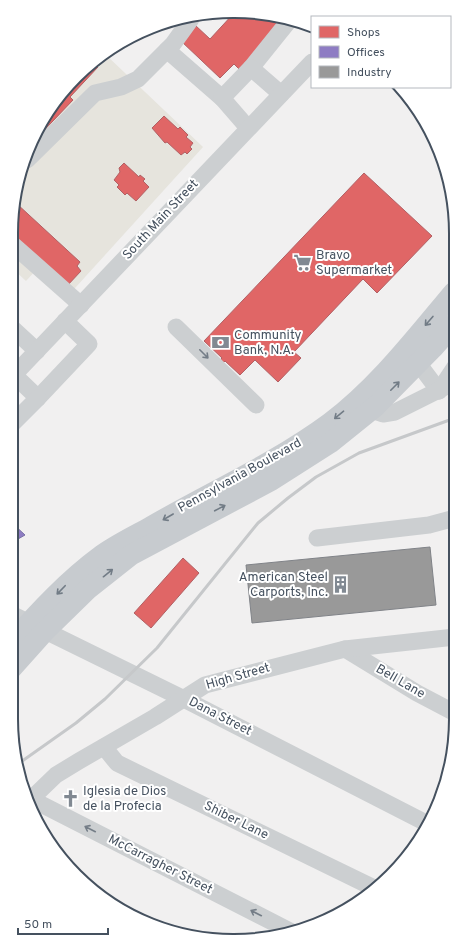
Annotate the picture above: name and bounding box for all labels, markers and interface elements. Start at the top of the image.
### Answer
legend [311,16,451,88]
text: Shops [347,25,380,41]
text: Offices [347,45,385,61]
text: Industry [347,65,392,81]
street label: South Main Street [120,177,202,263]
place label: Bravo Supermarket [316,248,392,279]
supermarket icon: Bravo Supermarket [293,253,313,273]
one-way arrow [424,316,434,326]
place label: Community Bank, N.A. [234,328,302,359]
bank icon: Community Bank, N.A. [211,333,231,353]
one-way arrow [199,349,209,359]
one-way arrow [390,381,400,391]
one-way arrow [334,410,345,419]
street label: Pennsylvania Boulevard [175,435,305,517]
one-way arrow [214,504,226,511]
one-way arrow [162,513,174,521]
one-way arrow [103,569,114,578]
place label: American Steel Carports, Inc. [239,570,328,601]
building icon: American Steel Carports, Inc. [331,575,351,595]
one-way arrow [56,585,66,595]
street label: High Street [204,660,272,694]
street label: Bell Lane [372,661,428,703]
street label: Dana Street [186,694,254,740]
place label: Iglesia de Dios de la Profecia [83,784,166,815]
church icon: Iglesia de Dios de la Profecia [60,789,80,809]
street label: Shiber Lane [201,798,271,844]
one-way arrow [84,825,96,832]
street label: McCarragher Street [105,832,215,898]
one-way arrow [250,909,262,916]
scale bar [18,910,108,936]
text: 50 m [24,917,52,933]

